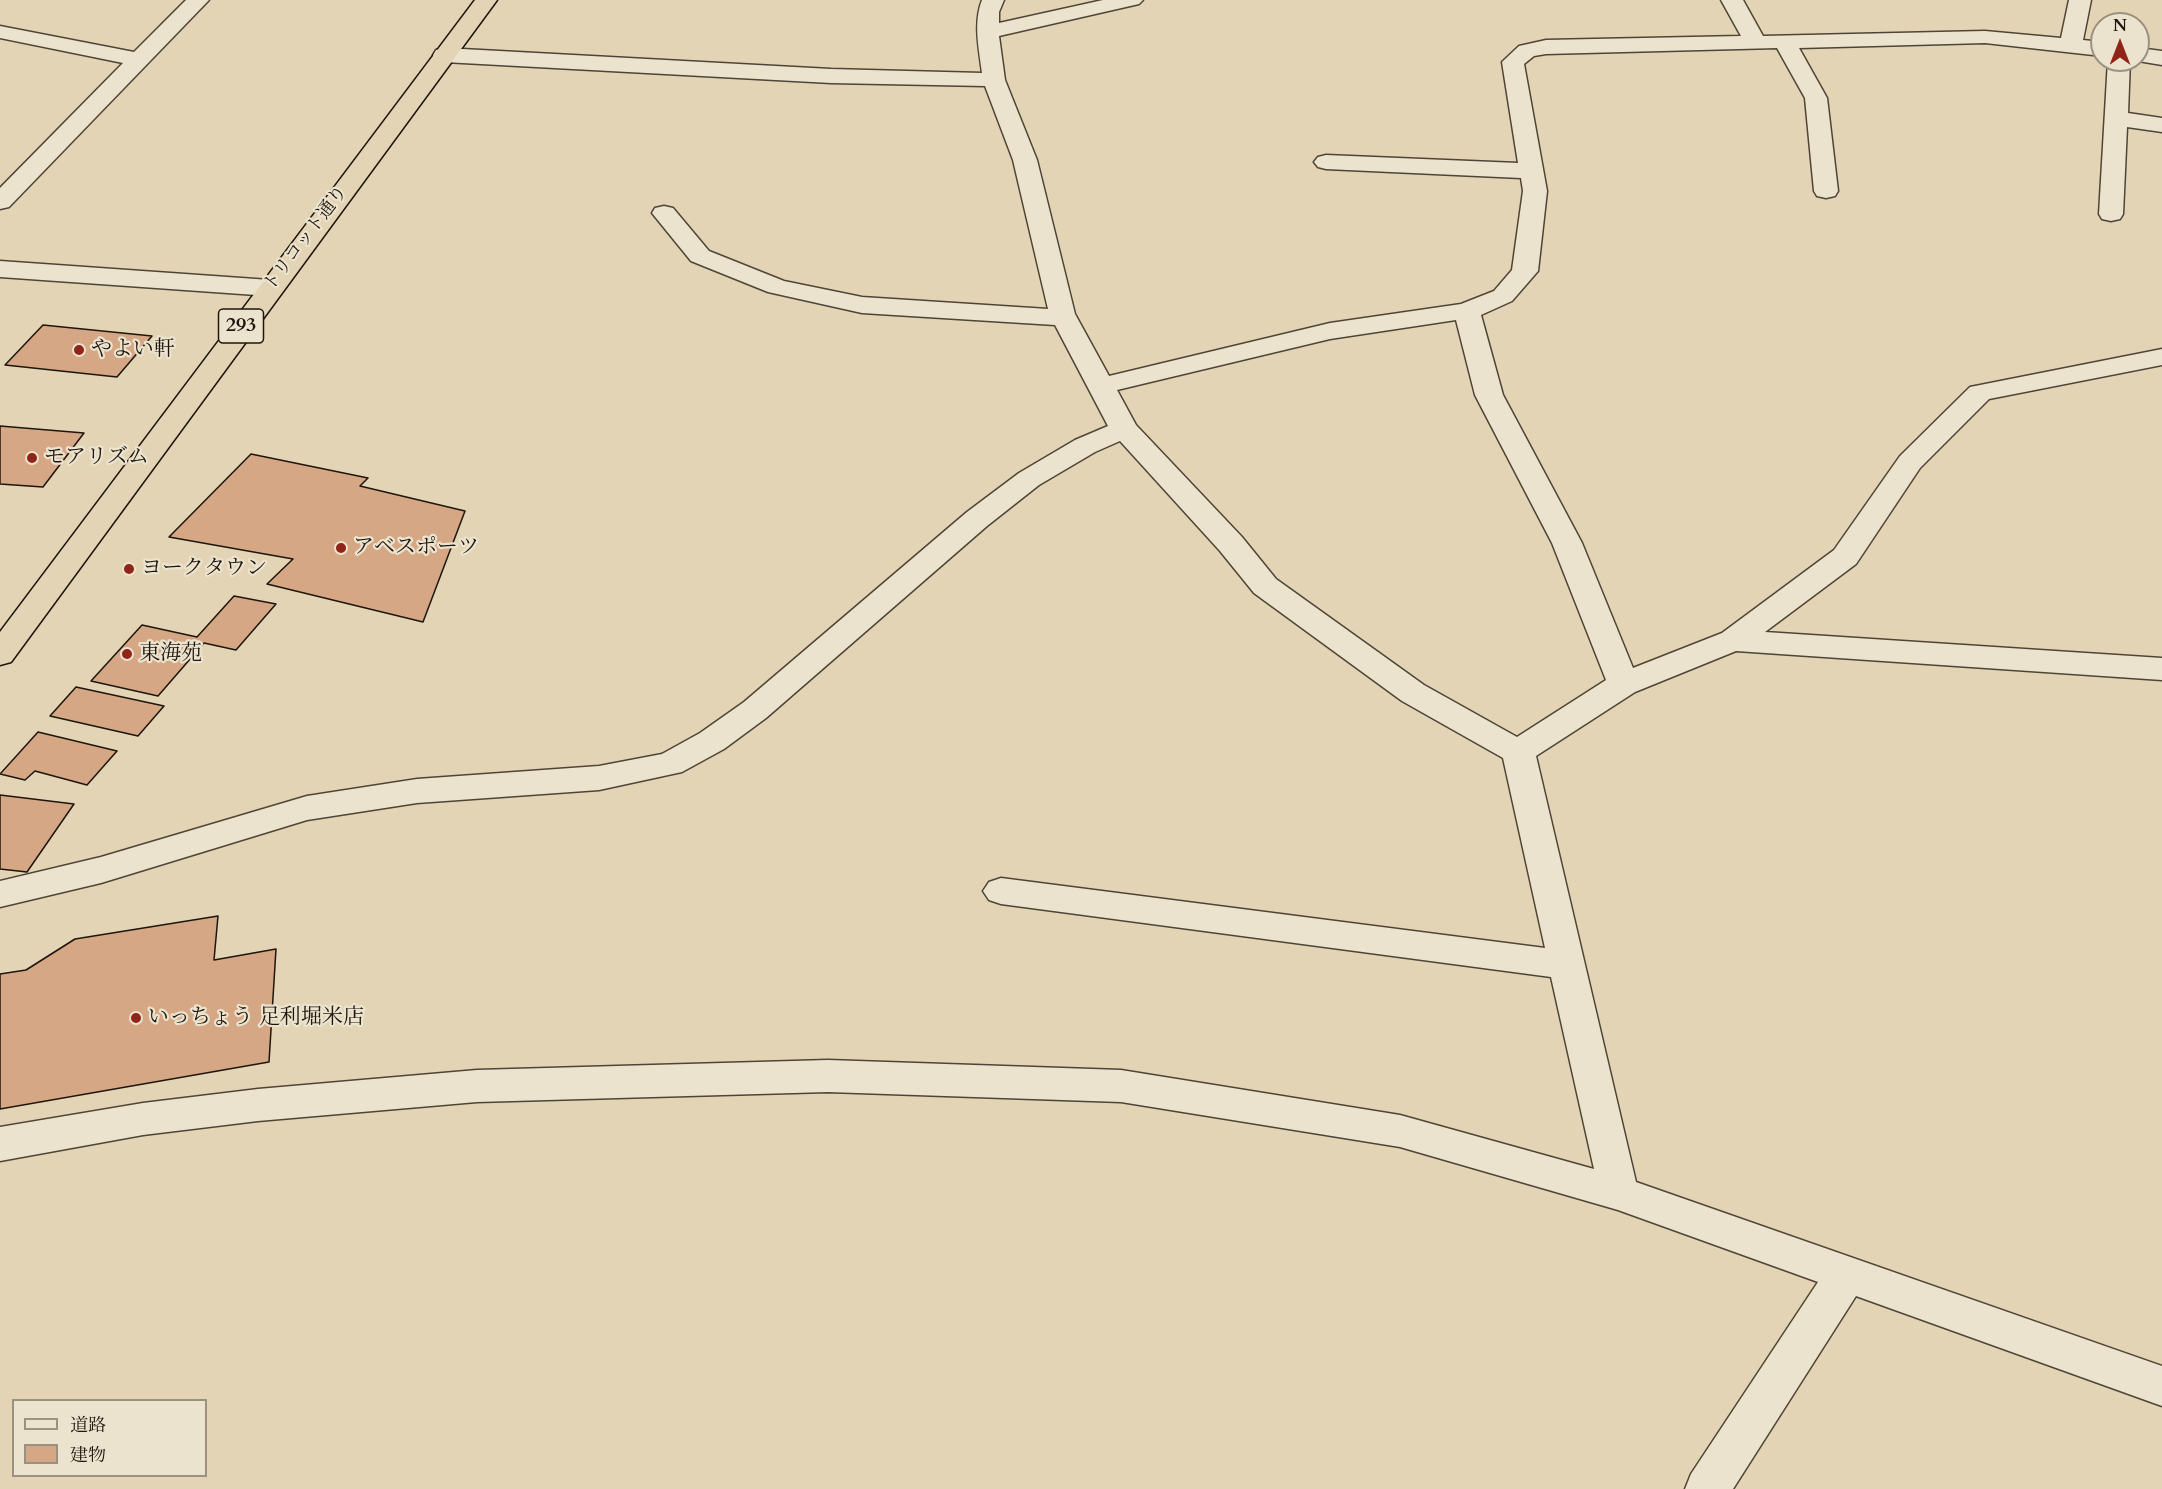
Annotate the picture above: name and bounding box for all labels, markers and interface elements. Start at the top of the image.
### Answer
north arrow [2090,12,2150,72]
text: N [2113,15,2127,37]
street label: トリコット通り [259,182,353,296]
road number: 293 [218,309,264,343]
place label: やよい軒 [91,337,175,363]
marker: やよい軒 [72,343,86,357]
place label: モアリズム [44,445,149,471]
marker: モアリズム [25,451,39,465]
place label: アベスポーツ [353,535,479,561]
marker: アベスポーツ [334,541,348,555]
place label: ヨークタウン [141,556,267,582]
marker: ヨークタウン [122,562,136,576]
place label: 東海苑 [139,641,202,667]
marker: 東海苑 [120,647,134,661]
place label: いっちょう 足利堀米店 [148,1005,364,1031]
marker: いっちょう 足利堀米店 [129,1011,143,1025]
legend [12,1399,207,1477]
text: 道路 [70,1413,106,1438]
text: 建物 [70,1443,106,1468]

